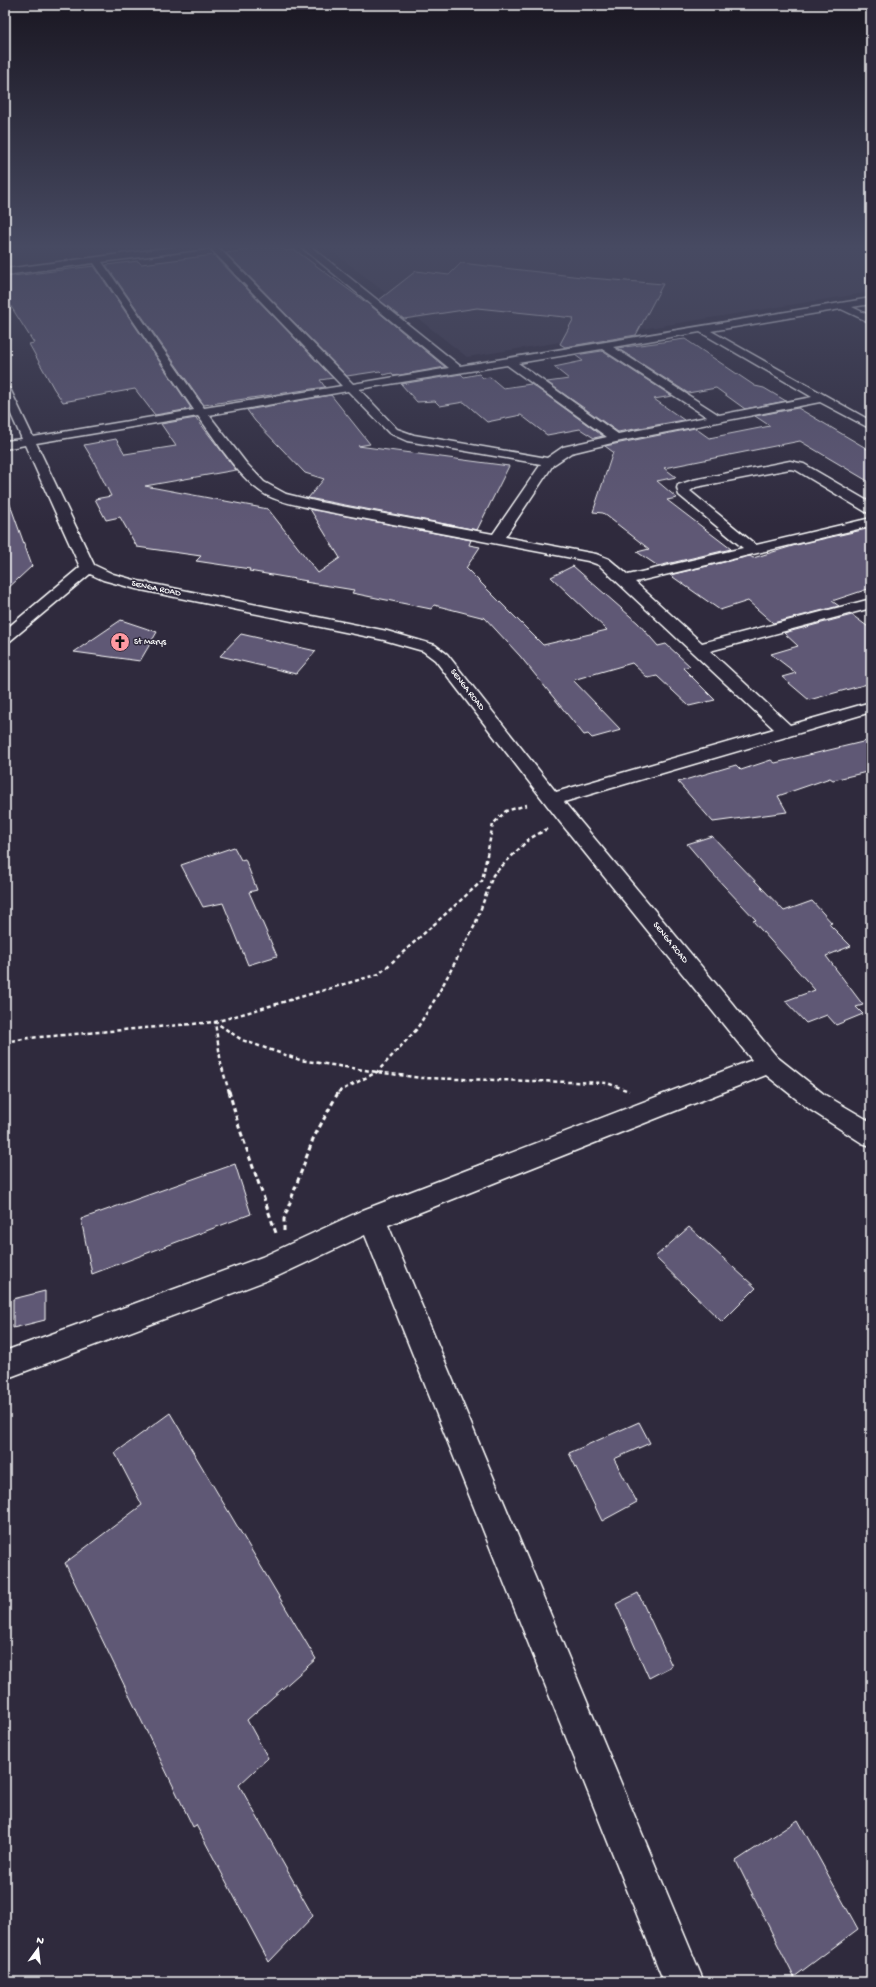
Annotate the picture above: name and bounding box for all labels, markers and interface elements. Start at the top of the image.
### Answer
street label: SENGA ROAD [130,578,182,600]
church icon: St Marys [109,631,131,653]
place label: St Marys [134,637,167,648]
street label: SENGA ROAD [447,667,487,713]
street label: SENGA ROAD [650,920,690,966]
north arrow [18,1929,58,1969]
text: N [35,1935,45,1948]

